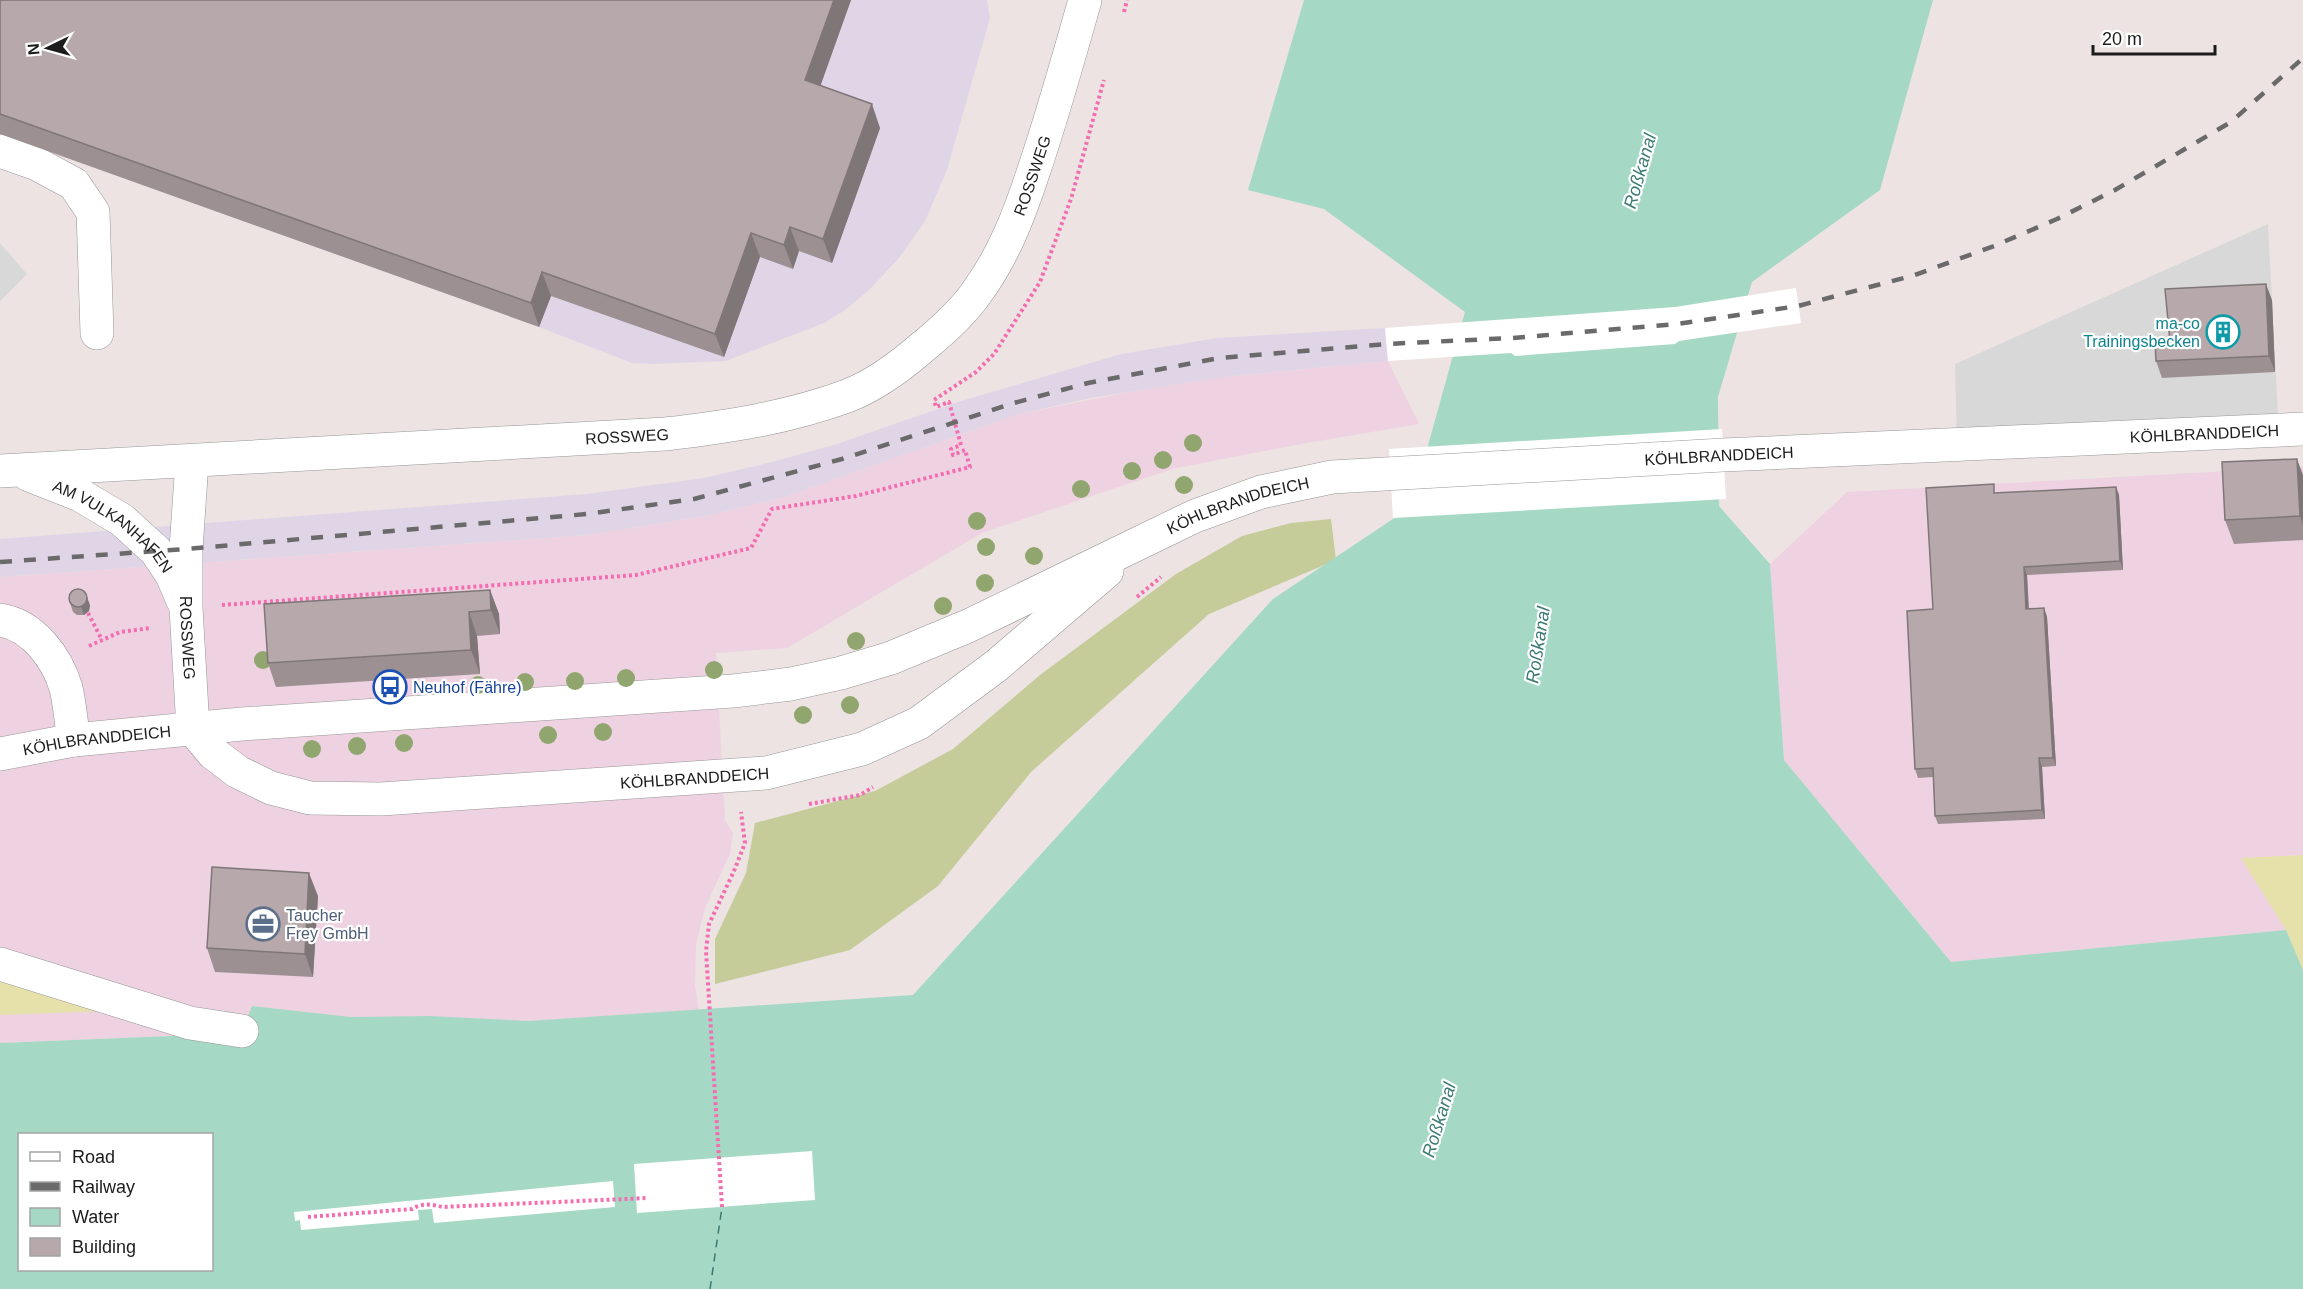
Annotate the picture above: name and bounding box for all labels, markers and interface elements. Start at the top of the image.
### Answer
north arrow [18,18,78,78]
scale bar [2093,18,2214,56]
text: 20 m [2102,29,2142,49]
text: N [25,43,43,56]
water label: Roßkanal [1620,130,1661,211]
street label: ROSSWEG [1010,133,1053,218]
building icon: ma-co Trainingsbecken [2205,314,2241,350]
place label: ma-co Trainingsbecken [2083,315,2200,350]
street label: KÖHLBRANDDEICH [2129,422,2279,445]
street label: ROSSWEG [585,425,669,447]
street label: KÖHLBRANDDEICH [1644,443,1794,468]
street label: KÖHLBRANDDEICH [1164,474,1311,537]
street label: AM VULKANHAFEN [51,477,176,575]
street label: ROSSWEG [177,596,199,680]
water label: Roßkanal [1522,604,1554,685]
bus stop icon: Neuhof (Fähre) [372,669,408,705]
place label: Neuhof (Fähre) [413,679,522,696]
street label: KÖHLBRANDDEICH [21,722,172,758]
street label: KÖHLBRANDDEICH [620,764,770,791]
office icon: Taucher Frey GmbH [245,906,281,942]
place label: Taucher Frey GmbH [286,907,369,942]
water label: Roßkanal [1418,1079,1460,1160]
legend [18,1133,213,1271]
text: Road [72,1147,115,1167]
text: Railway [72,1177,135,1197]
text: Water [72,1207,119,1227]
text: Building [72,1237,136,1257]

